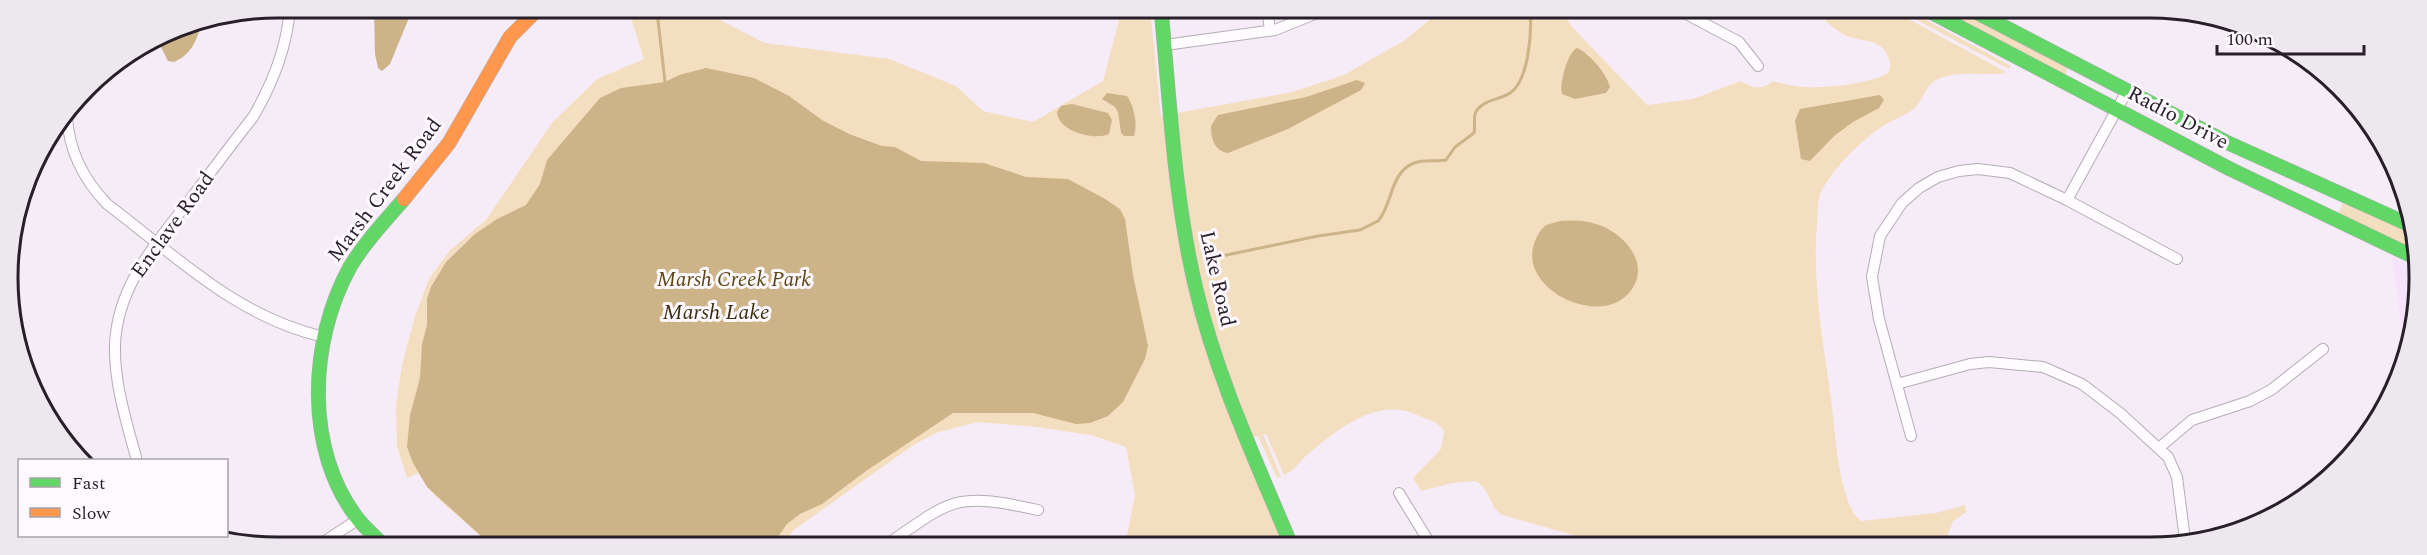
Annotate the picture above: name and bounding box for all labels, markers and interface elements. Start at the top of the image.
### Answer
scale bar [2217,18,2364,56]
text: 100 m [2226,26,2273,53]
street label: Radio Drive [2122,78,2234,158]
street label: Marsh Creek Road [320,111,450,269]
street label: Enclave Road [123,165,223,285]
street label: Lake Road [1190,228,1244,330]
park label: Marsh Creek Park [657,264,811,296]
water label: Marsh Lake [663,296,769,329]
legend [18,459,228,537]
text: Fast [72,470,105,497]
text: Slow [72,500,111,527]

